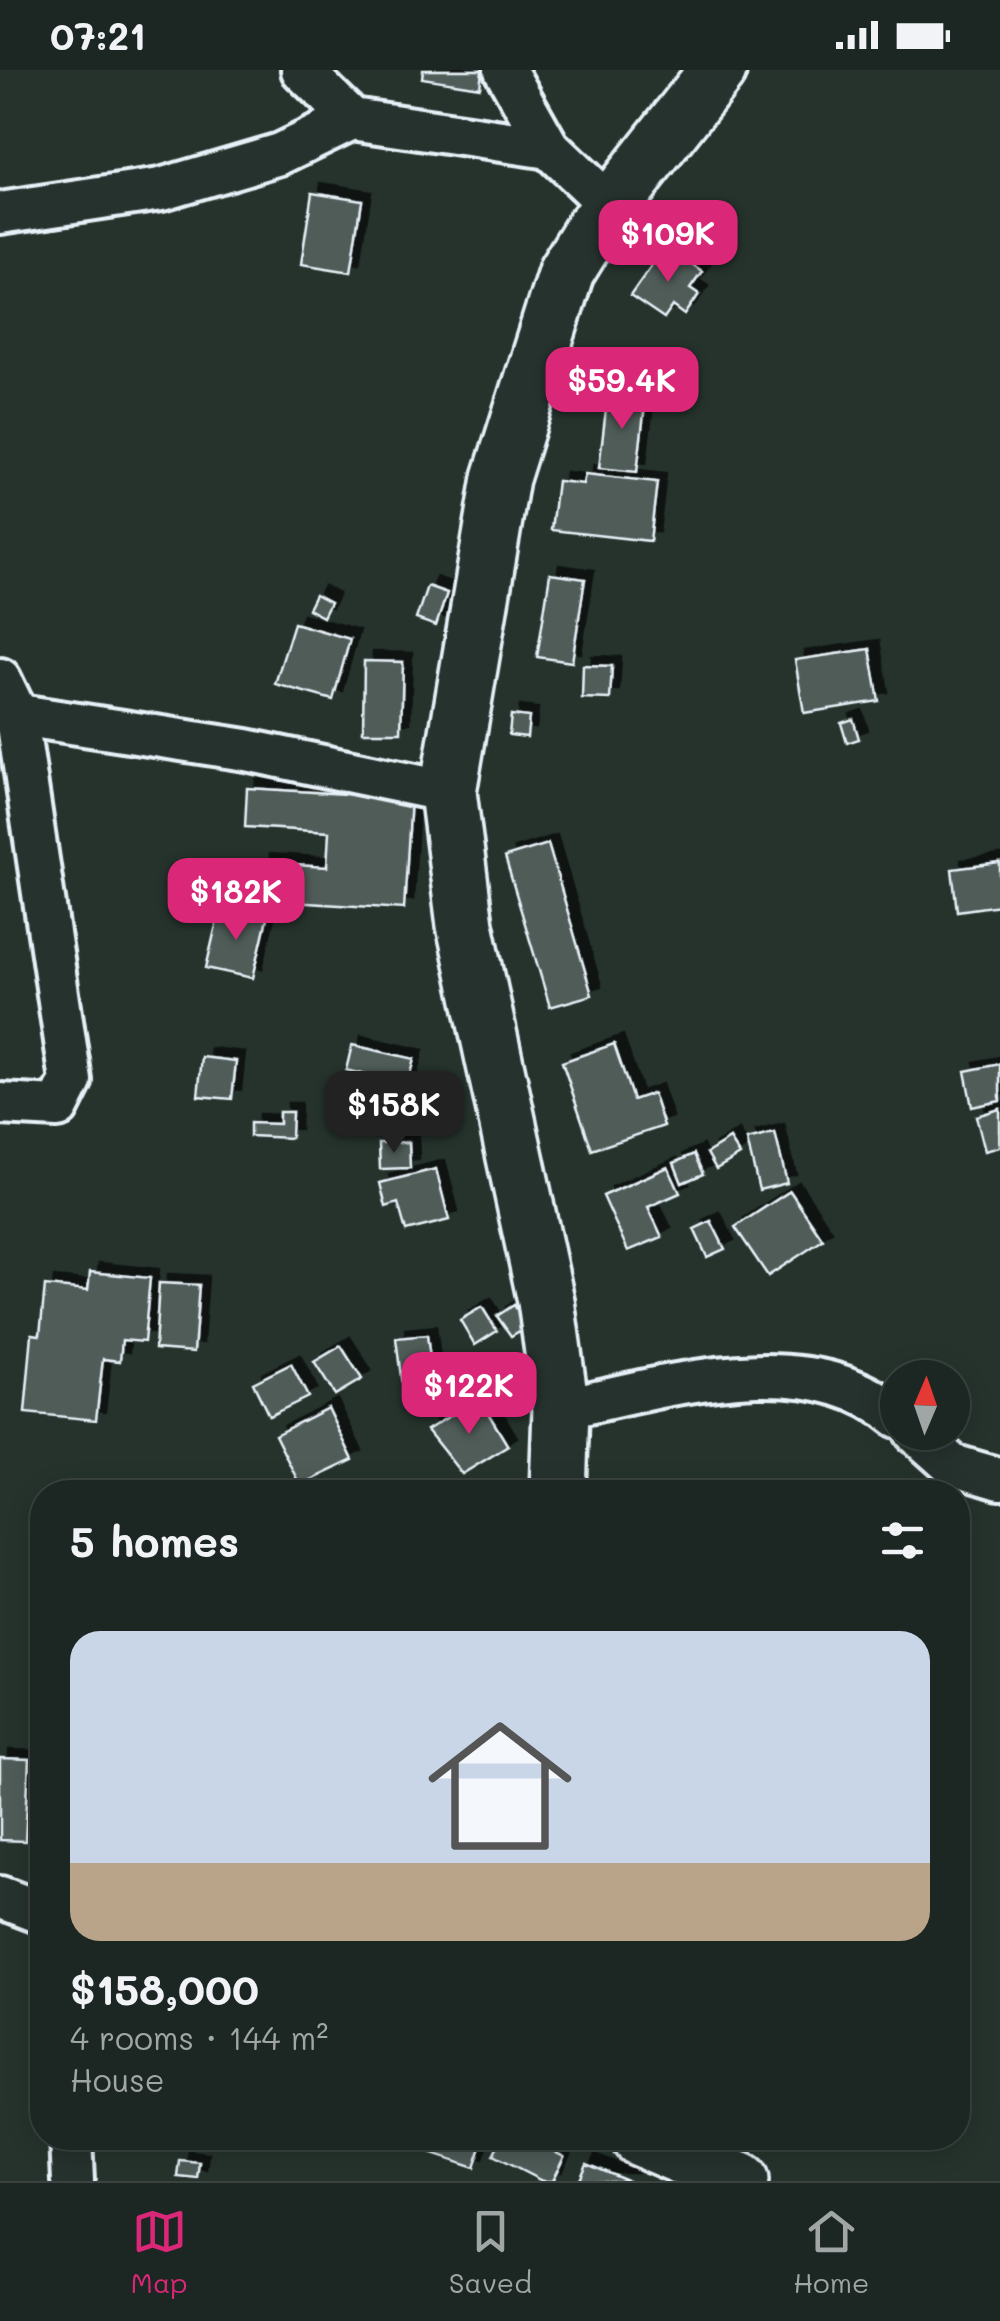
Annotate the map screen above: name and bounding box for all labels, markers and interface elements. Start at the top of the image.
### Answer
text: 07:21 [50,10,146,60]
pin: $109K [598,200,738,285]
text: $109K [621,211,715,253]
pin: $59.4K [541,347,703,432]
text: $59.4K [568,358,676,400]
pin: $182K [166,858,306,943]
text: $182K [190,869,282,911]
pin: $158K [324,1071,464,1156]
text: $158K [347,1082,441,1124]
pin: $122K [399,1352,539,1437]
north arrow [880,1360,970,1450]
map controls [880,1360,970,1450]
text: $122K [424,1363,514,1405]
text: 5 homes [70,1513,239,1568]
icon: filters [875,1513,930,1568]
icon: home [410,1696,590,1876]
text: $158,000 [70,1961,259,2016]
text: 4 rooms · 144 m² [70,2016,328,2058]
text: House [70,2058,165,2100]
tab: Map [131,2204,188,2300]
tab: Saved [449,2204,532,2300]
tab: Home [793,2204,869,2300]

